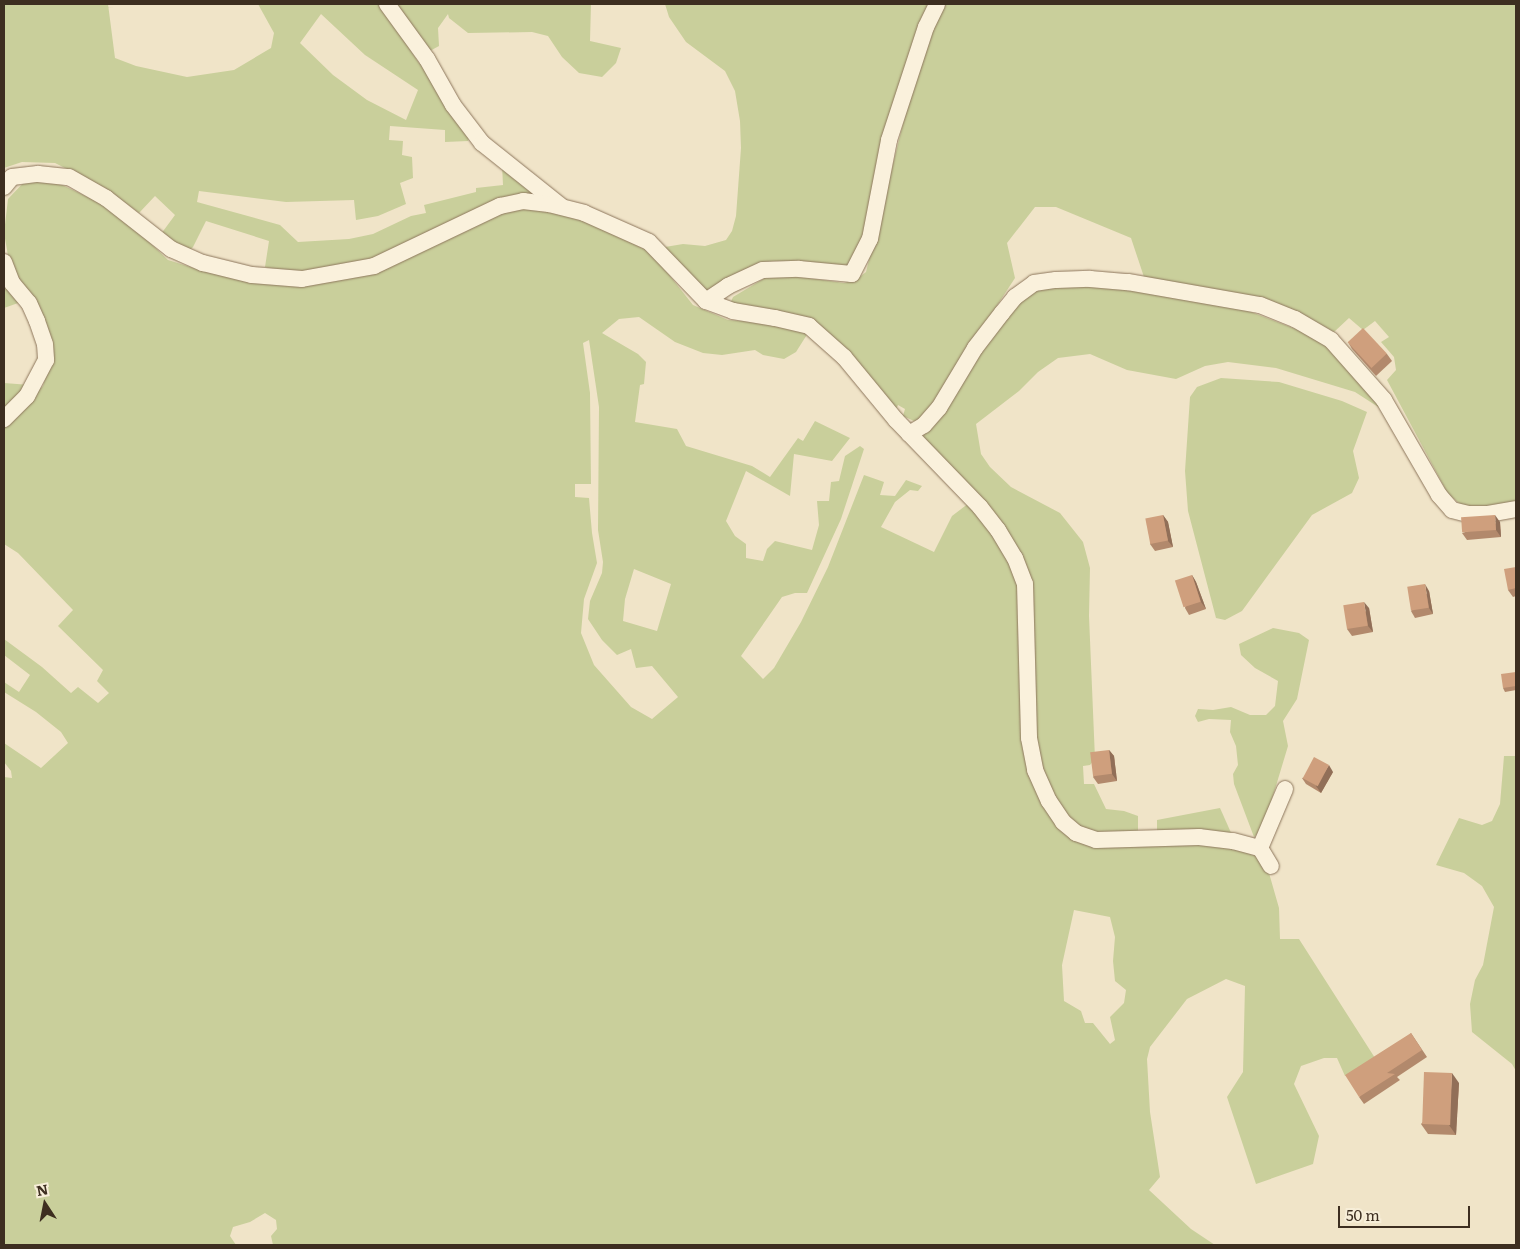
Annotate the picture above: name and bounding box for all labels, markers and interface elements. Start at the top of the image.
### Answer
text: N [34,1178,50,1200]
north arrow [20,1179,70,1229]
scale bar [1340,1196,1472,1228]
text: 50 m [1346,1203,1380,1226]

